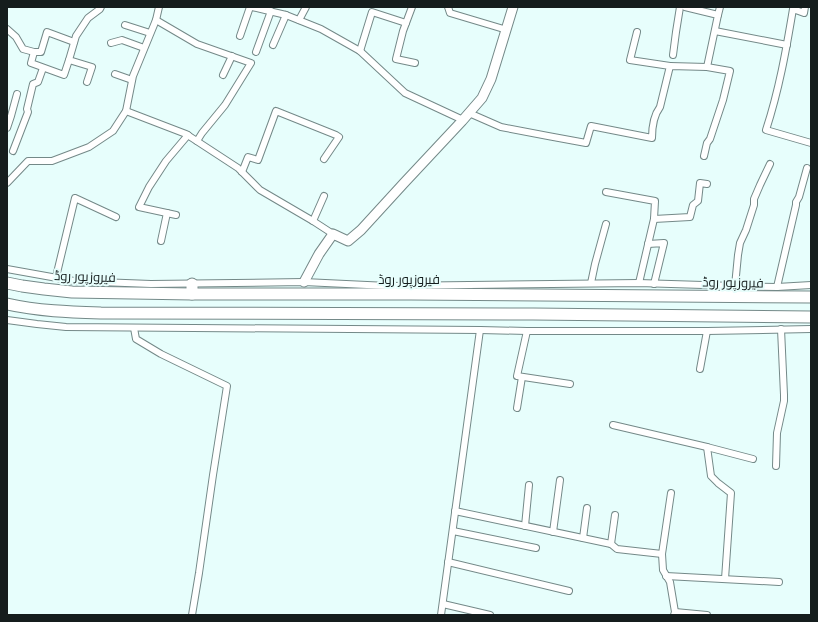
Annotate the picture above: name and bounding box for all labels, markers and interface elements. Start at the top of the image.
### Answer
street label: فیروزپور روڈ [54,266,116,288]
street label: فیروزپور روڈ [378,270,440,290]
street label: فیروزپور روڈ [702,272,764,294]

